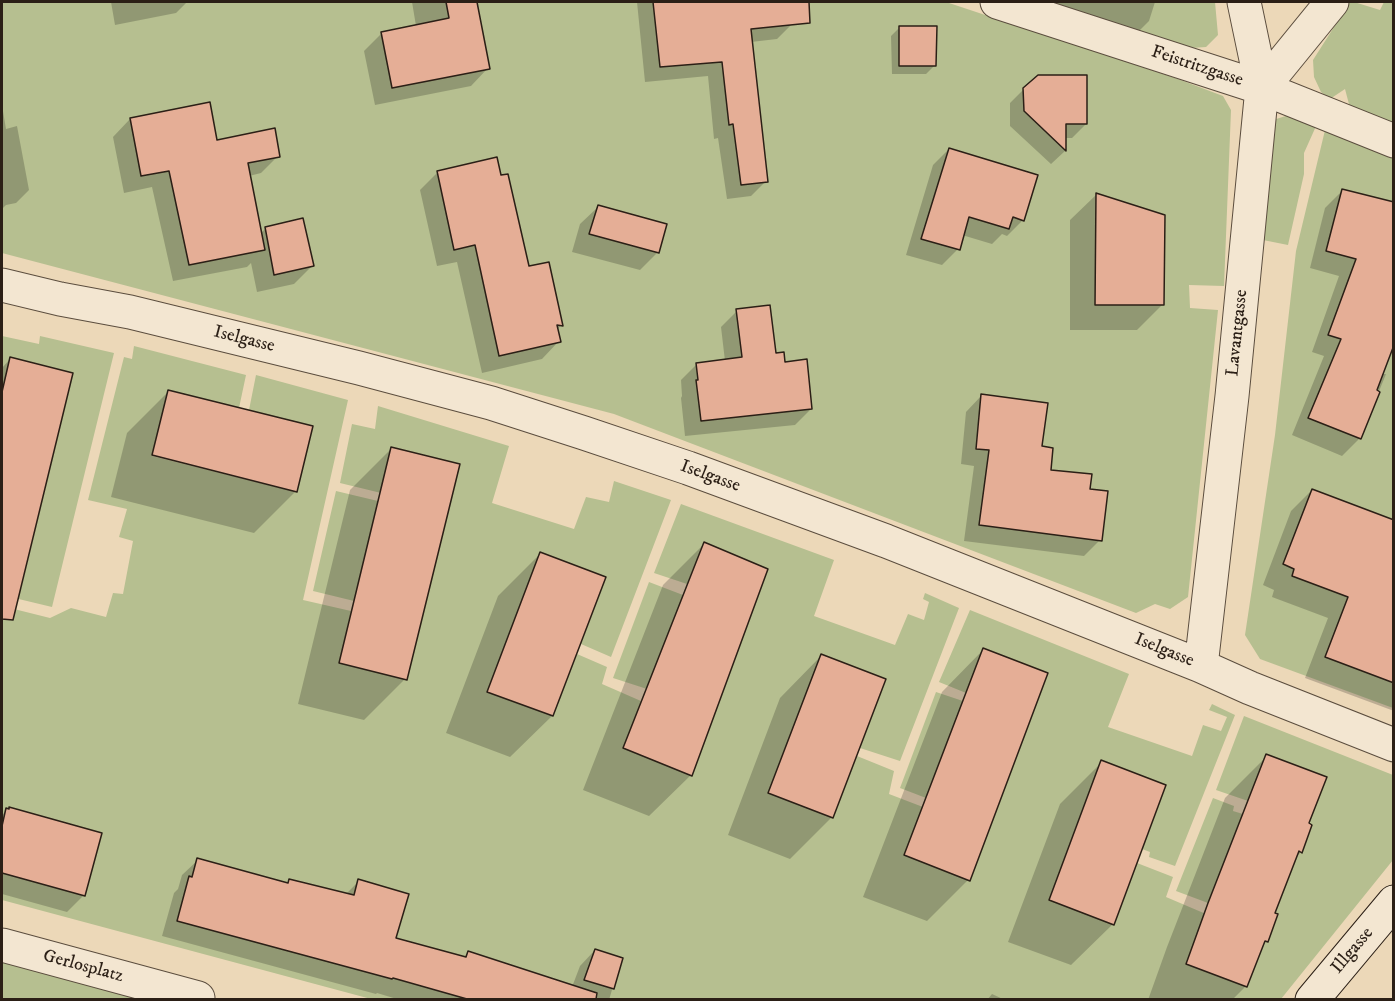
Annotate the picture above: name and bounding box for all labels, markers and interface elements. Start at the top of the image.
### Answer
street label: Feistritzgasse [1148,42,1246,92]
street label: Lavantgasse [1223,289,1253,377]
street label: Iselgasse [211,322,277,358]
street label: Iselgasse [677,456,743,498]
street label: Iselgasse [1131,629,1197,673]
street label: Illgasse [1327,923,1379,979]
street label: Gerlosplatz [40,946,126,988]

